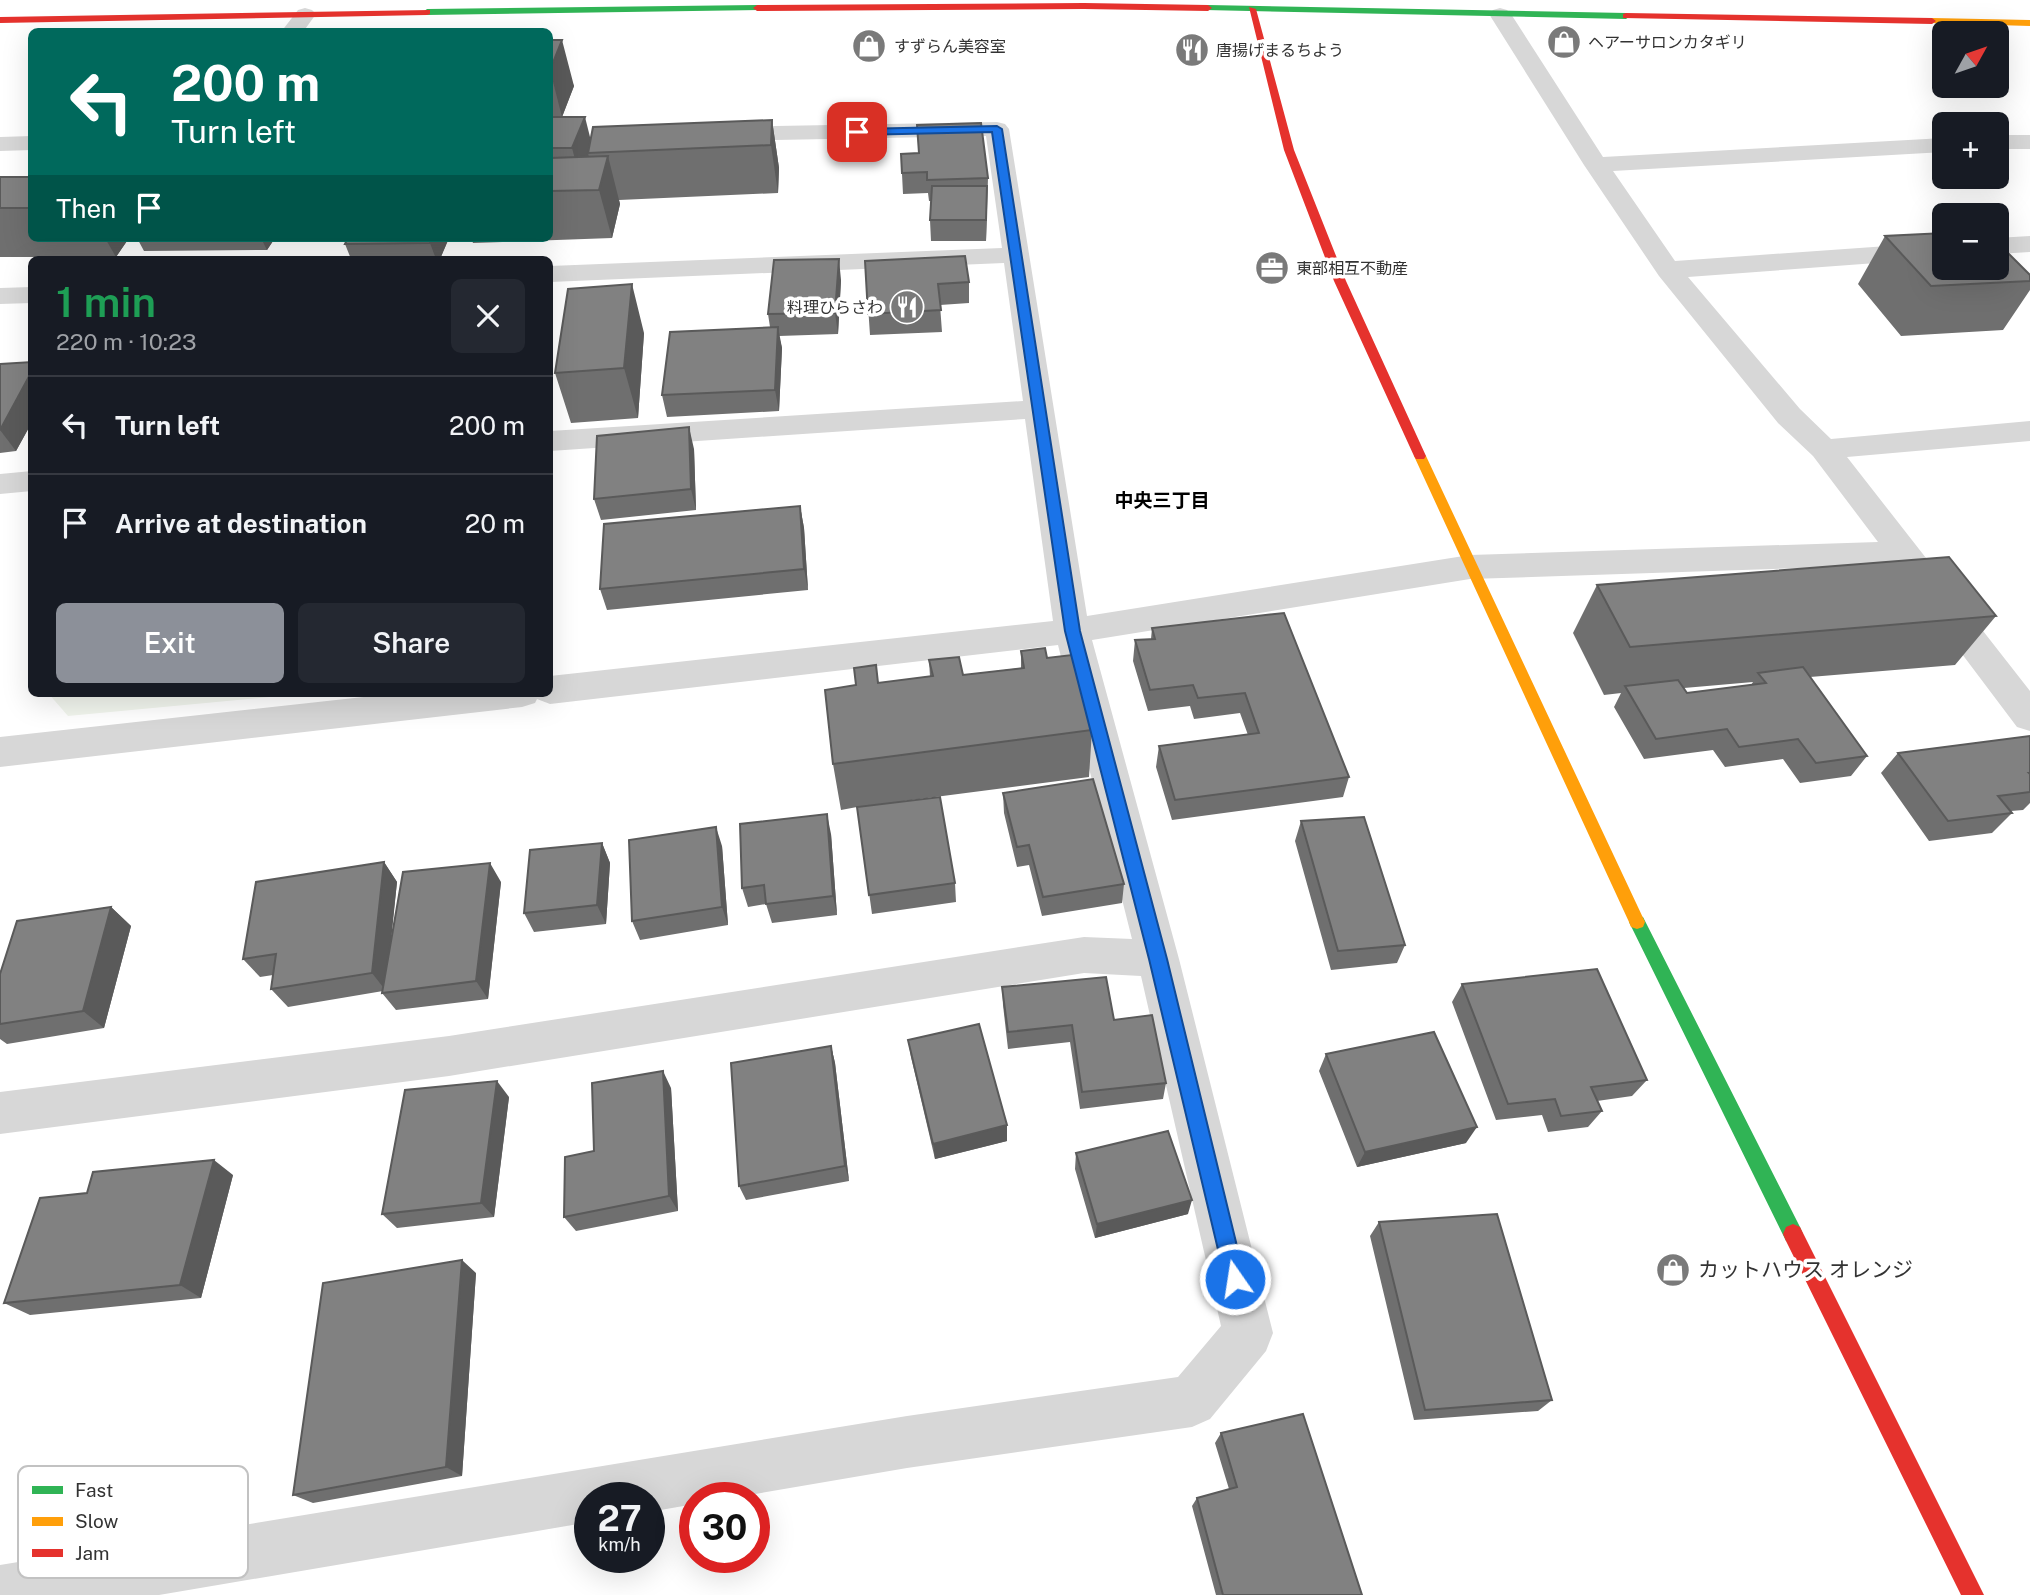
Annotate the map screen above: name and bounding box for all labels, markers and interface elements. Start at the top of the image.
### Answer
north arrow [1932,21,2009,98]
map controls [1932,21,2009,280]
shop icon: ヘアーサロンカタギリ [1545,23,1583,61]
shop icon: すずらん美容室 [850,27,888,65]
restaurant icon: 唐揚げまるちよう [1173,31,1211,69]
place label: ヘアーサロンカタギリ [1588,33,1747,52]
place label: すずらん美容室 [894,37,1006,56]
place label: 唐揚げまるちよう [1216,41,1344,60]
text: 200 m [171,54,320,112]
icon: left [56,56,147,147]
pin [827,102,887,162]
button: + [1932,112,2009,189]
text: Turn left [171,113,296,150]
icon: arrive [838,113,876,151]
icon: arrive [130,189,168,227]
text: Then [56,193,116,224]
button: − [1932,203,2009,280]
office icon: 東部相互不動産 [1253,249,1291,287]
place label: 東部相互不動産 [1296,259,1408,278]
text: 1 min [56,277,156,326]
button: close [451,279,525,353]
restaurant icon: 料理ひらさわ [888,288,926,326]
place label: 料理ひらさわ [787,298,883,317]
text: 220 m · 10:23 [56,328,197,355]
icon: left [56,406,94,444]
text: Turn left [115,410,220,441]
text: 200 m [449,410,525,441]
district label: 中央三丁目 [1114,489,1210,511]
icon: arrive [56,504,94,542]
text: Arrive at destination [115,508,367,539]
text: 20 m [465,508,525,539]
button: Exit [56,603,284,683]
button: Share [298,603,525,683]
position arrow [1198,1242,1272,1316]
shop icon: カットハウス オレンジ [1654,1251,1692,1289]
place label: カットハウス オレンジ [1698,1257,1913,1282]
legend [18,1466,248,1578]
text: Fast [75,1479,113,1501]
speed limit sign: 30 [679,1482,770,1573]
text: 27 [597,1498,642,1539]
text: Slow [75,1510,119,1532]
text: km/h [598,1534,641,1555]
text: Jam [75,1542,109,1564]

